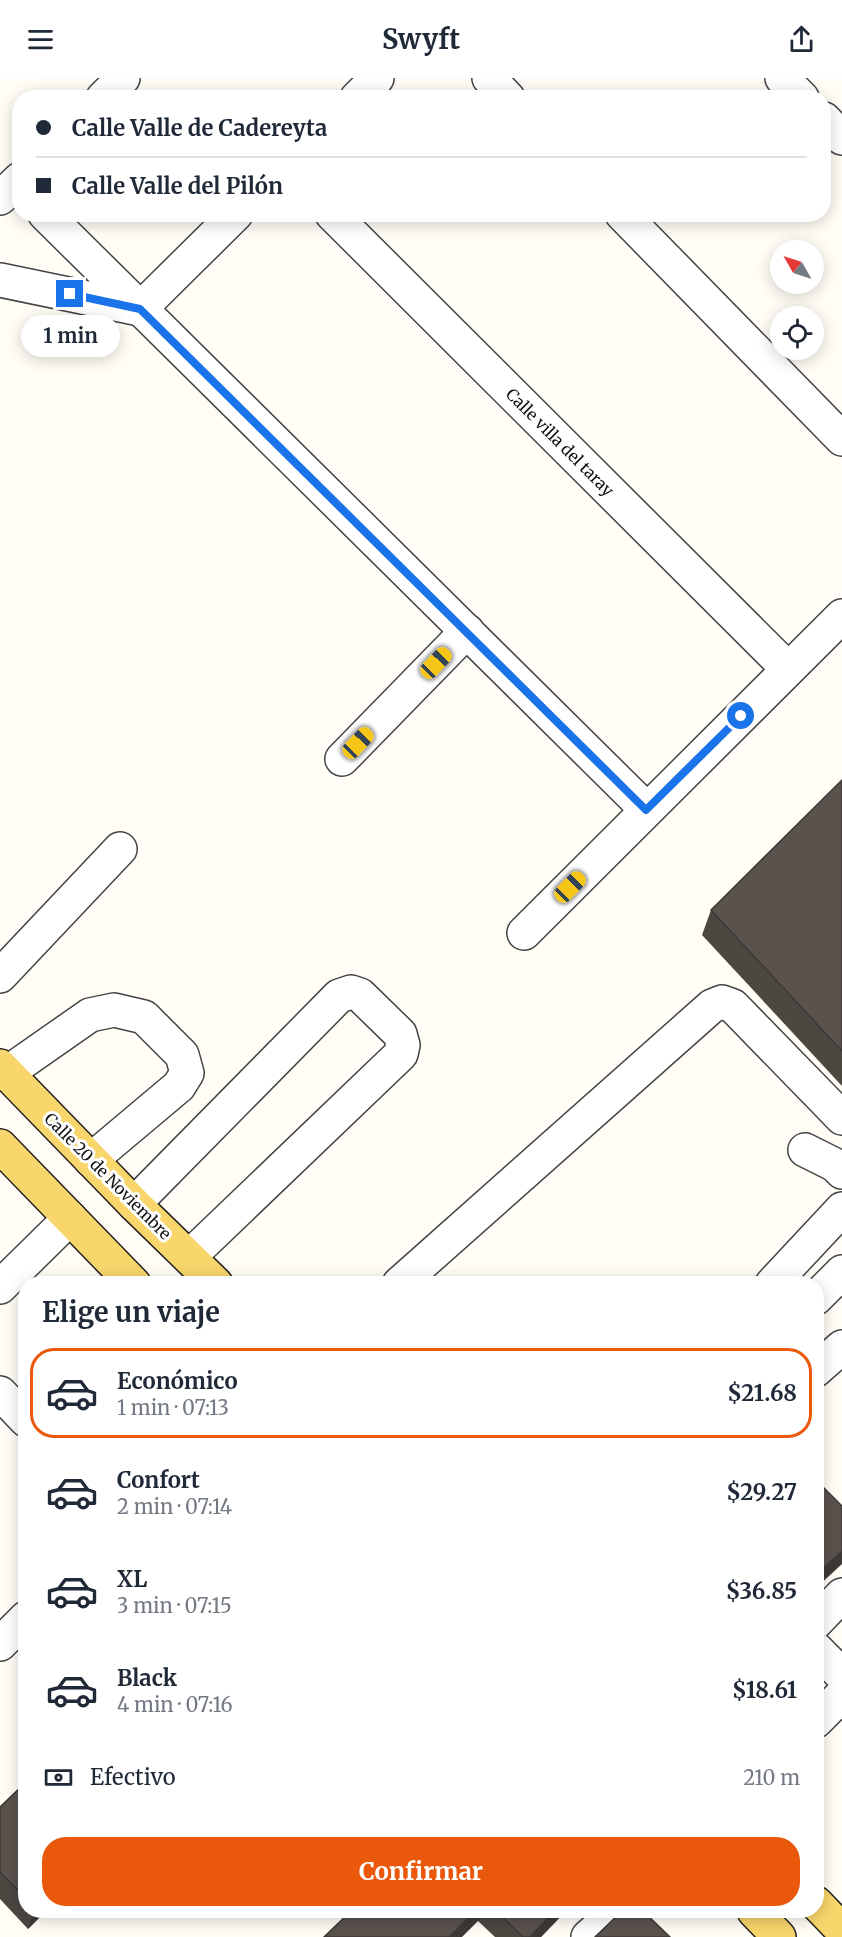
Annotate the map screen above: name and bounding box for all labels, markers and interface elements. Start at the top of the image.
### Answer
text: Swyft [382,22,460,56]
icon: menu [24,23,57,56]
icon: share [785,23,818,56]
text: Calle Valle de Cadereyta [72,114,327,142]
text: Calle Valle del Pilón [72,172,283,200]
north arrow [770,240,824,294]
map controls [770,240,824,360]
route end [56,280,83,307]
button: locate [770,306,824,360]
callout: 1 min [20,315,119,357]
text: 1 min [43,323,98,348]
street label: Calle villa del taray [502,384,619,501]
car [417,644,455,682]
route start [727,702,754,729]
car [339,724,377,762]
car [551,868,589,906]
street label: Calle 20 de Noviembre [40,1108,176,1244]
text: Elige un viaje [42,1295,220,1329]
icon: car [45,1366,99,1420]
text: Económico [117,1367,238,1395]
text: $21.68 [727,1379,797,1407]
text: 1 min · 07:13 [117,1395,229,1420]
icon: car [45,1465,99,1519]
text: Confort [117,1466,200,1494]
text: $29.27 [726,1478,797,1506]
text: 2 min · 07:14 [117,1494,232,1519]
icon: car [45,1564,99,1618]
text: XL [117,1565,147,1593]
text: $36.85 [726,1577,797,1605]
text: 3 min · 07:15 [117,1593,232,1618]
icon: car [45,1663,99,1717]
text: Black [117,1664,177,1692]
text: $18.61 [732,1676,797,1704]
text: 4 min · 07:16 [117,1692,233,1717]
icon: cash [42,1761,75,1794]
text: Efectivo [90,1763,176,1791]
text: 210 m [743,1765,800,1790]
button: Confirmar [42,1837,800,1906]

